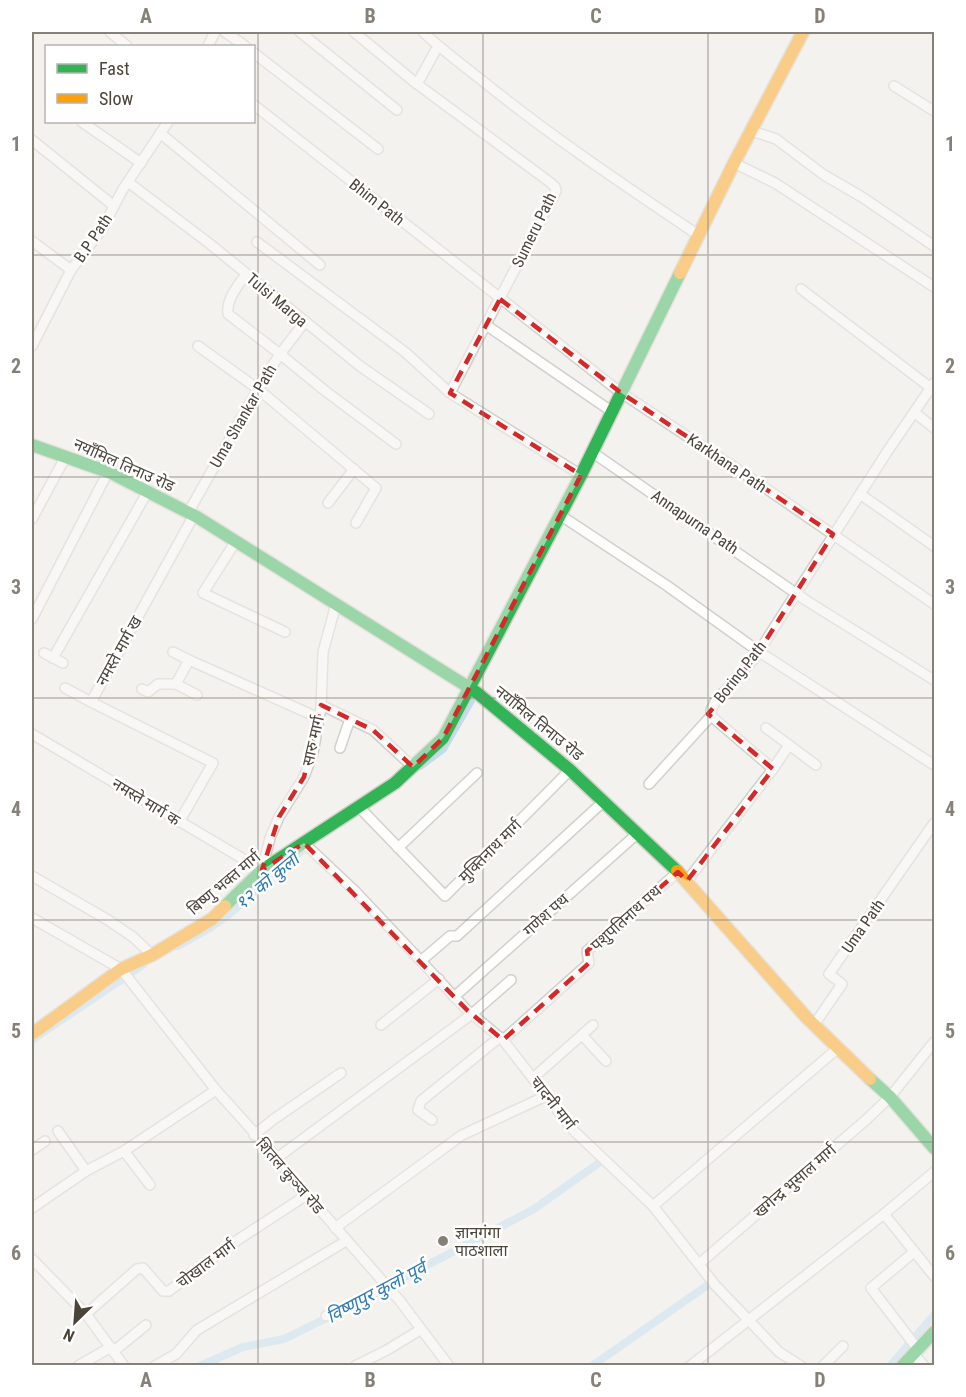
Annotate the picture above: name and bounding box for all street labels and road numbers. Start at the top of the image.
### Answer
street label: Bhim Path [346,175,408,229]
street label: Sumeru Path [508,190,560,270]
street label: B.P Path [70,210,116,266]
street label: Tulsi Marga [243,269,311,331]
street label: Uma Shankar Path [206,361,280,471]
street label: Karkhana Path [684,429,770,497]
street label: नयाँमिल तिनाउ रोड [71,434,178,496]
street label: Annapurna Path [648,486,742,558]
street label: नमस्ते मार्ग ख [92,612,146,689]
street label: Boring Path [710,637,770,707]
street label: नयाँमिल तिनाउ रोड [491,681,587,765]
street label: सारु मार्ग [298,713,328,768]
street label: नमस्ते मार्ग क [108,774,184,830]
street label: मुक्तिनाथ मार्ग [455,815,527,887]
street label: बिष्णु भक्त मार्ग [184,846,266,920]
street label: पशुपतिनाथ पथ [587,881,667,955]
street label: गणेश पथ [519,889,573,940]
street label: Uma Path [838,895,888,957]
street label: चादनी मार्ग [526,1073,580,1134]
street label: शितल कुञ्ज रोड [251,1134,328,1219]
street label: खगेन्द्र भुसाल मार्ग [750,1140,841,1223]
street label: चोखाल मार्ग [173,1235,240,1292]

